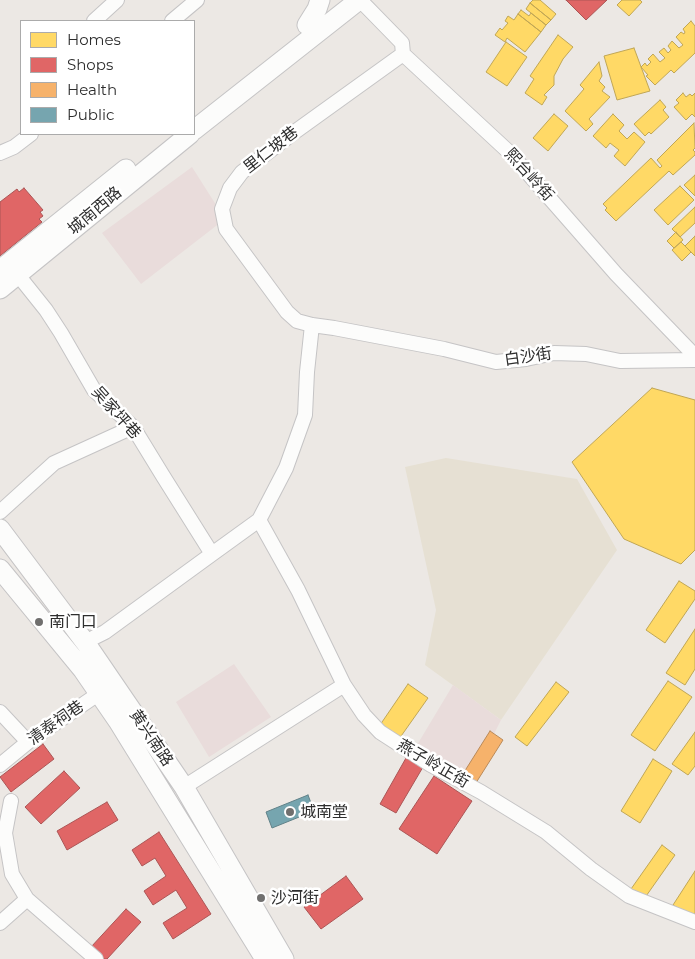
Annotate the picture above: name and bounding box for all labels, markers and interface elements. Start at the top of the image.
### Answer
legend [20,20,195,135]
text: Homes [67,30,121,49]
text: Shops [67,55,113,74]
text: Health [67,80,117,99]
text: Public [67,105,115,124]
street label: 里仁坡巷 [240,123,302,177]
street label: 熙台岭街 [500,145,558,205]
street label: 城南西路 [64,183,126,239]
street label: 白沙街 [503,344,553,370]
street label: 吴家坪巷 [87,383,145,443]
place label: 南门口 [49,612,97,632]
marker: 南门口 [33,616,45,628]
street label: 清泰祠巷 [24,697,88,749]
street label: 黄兴南路 [125,706,177,770]
street label: 燕子岭正街 [394,736,472,792]
place label: 城南堂 [300,802,348,822]
marker: 城南堂 [284,806,296,818]
place label: 沙河街 [271,888,319,908]
marker: 沙河街 [255,892,267,904]

